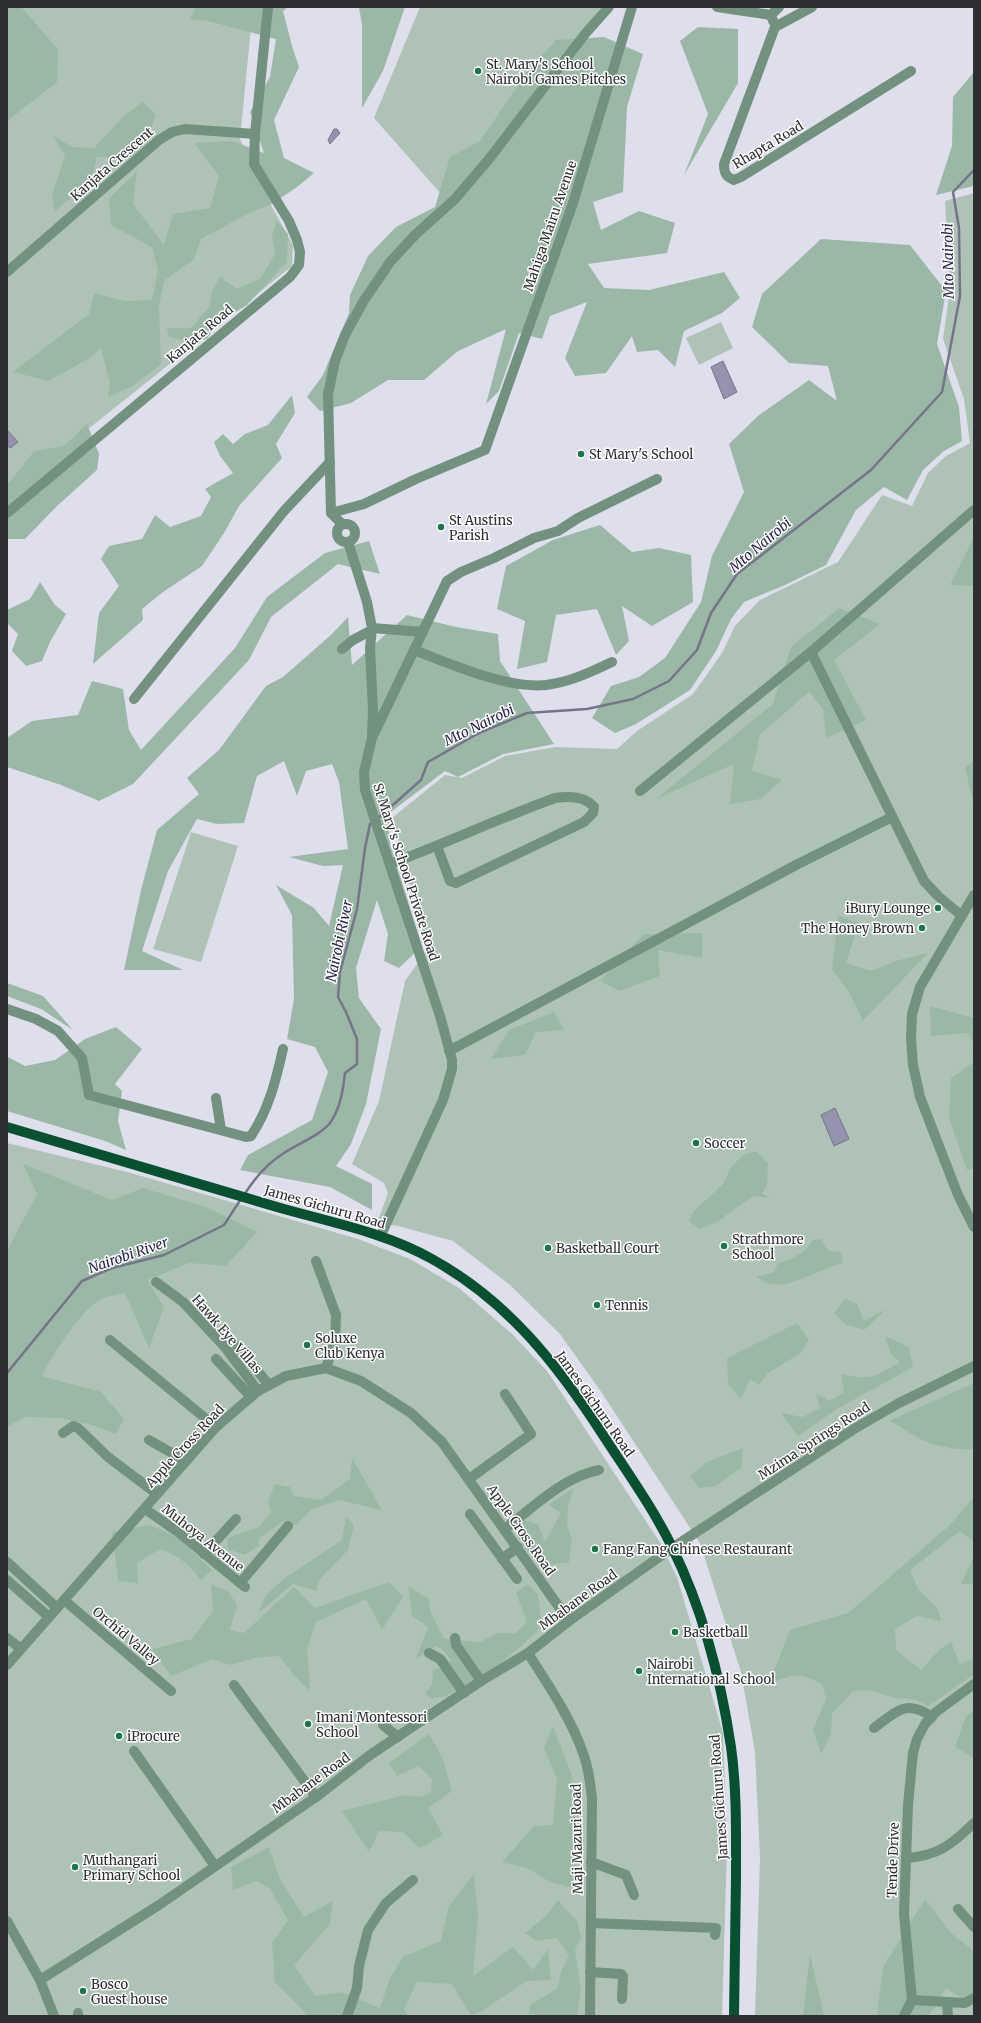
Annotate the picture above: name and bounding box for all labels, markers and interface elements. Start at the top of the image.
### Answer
place label: St. Mary's School Nairobi Games Pitches [486,56,626,88]
marker: St. Mary's School Nairobi Games Pitches [473,66,483,76]
street label: Rhapta Road [730,117,807,173]
street label: Kanjata Crescent [67,123,157,205]
street label: Mahiga Mairu Avenue [520,158,580,294]
water label: Mto Nairobi [938,223,958,300]
street label: Kanjata Road [163,301,237,367]
place label: St Mary's School [589,446,693,463]
marker: St Mary's School [576,449,586,459]
place label: St Austins Parish [449,512,513,544]
water label: Mto Nairobi [724,514,795,577]
marker: St Austins Parish [436,522,446,532]
water label: Mto Nairobi [440,700,517,750]
street label: St Mary's School Private Road [369,781,443,963]
water label: Nairobi River [322,898,357,984]
place label: iBury Lounge [845,900,930,917]
marker: iBury Lounge [933,903,943,913]
place label: The Honey Brown [801,920,914,937]
marker: The Honey Brown [917,923,927,933]
place label: Soccer [704,1135,745,1152]
marker: Soccer [691,1138,701,1148]
street label: James Gichuru Road [261,1181,388,1233]
place label: Strathmore School [732,1231,804,1263]
water label: Nairobi River [86,1233,171,1277]
place label: Basketball Court [556,1240,659,1257]
marker: Strathmore School [719,1241,729,1251]
marker: Basketball Court [543,1243,553,1253]
street label: Hawk Eye Villas [188,1291,266,1377]
place label: Tennis [605,1297,648,1314]
marker: Tennis [592,1300,602,1310]
place label: Soluxe Club Kenya [315,1330,385,1362]
marker: Soluxe Club Kenya [302,1340,312,1350]
street label: James Gichuru Road [551,1347,638,1460]
street label: Mzima Springs Road [755,1398,873,1484]
street label: Apple Cross Road [141,1401,228,1492]
street label: Apple Cross Road [483,1480,559,1579]
street label: Muhoya Avenue [158,1501,248,1576]
place label: Fang Fang Chinese Restaurant [603,1541,792,1558]
marker: Fang Fang Chinese Restaurant [590,1544,600,1554]
street label: Mbabane Road [536,1566,621,1634]
street label: Orchid Valley [89,1603,163,1669]
place label: Basketball [683,1624,748,1641]
marker: Basketball [670,1627,680,1637]
place label: Nairobi International School [647,1656,775,1688]
marker: Nairobi International School [634,1666,644,1676]
place label: Imani Montessori School [316,1709,427,1741]
marker: Imani Montessori School [303,1719,313,1729]
place label: iProcure [127,1728,180,1745]
marker: iProcure [114,1731,124,1741]
street label: James Gichuru Road [706,1734,732,1861]
street label: Mbabane Road [269,1749,354,1817]
street label: Maji Mazuri Road [568,1783,586,1894]
street label: Tende Drive [883,1822,903,1898]
place label: Muthangari Primary School [83,1852,180,1884]
marker: Muthangari Primary School [70,1862,80,1872]
place label: Bosco Guest house [91,1976,168,2008]
marker: Bosco Guest house [78,1986,88,1996]

